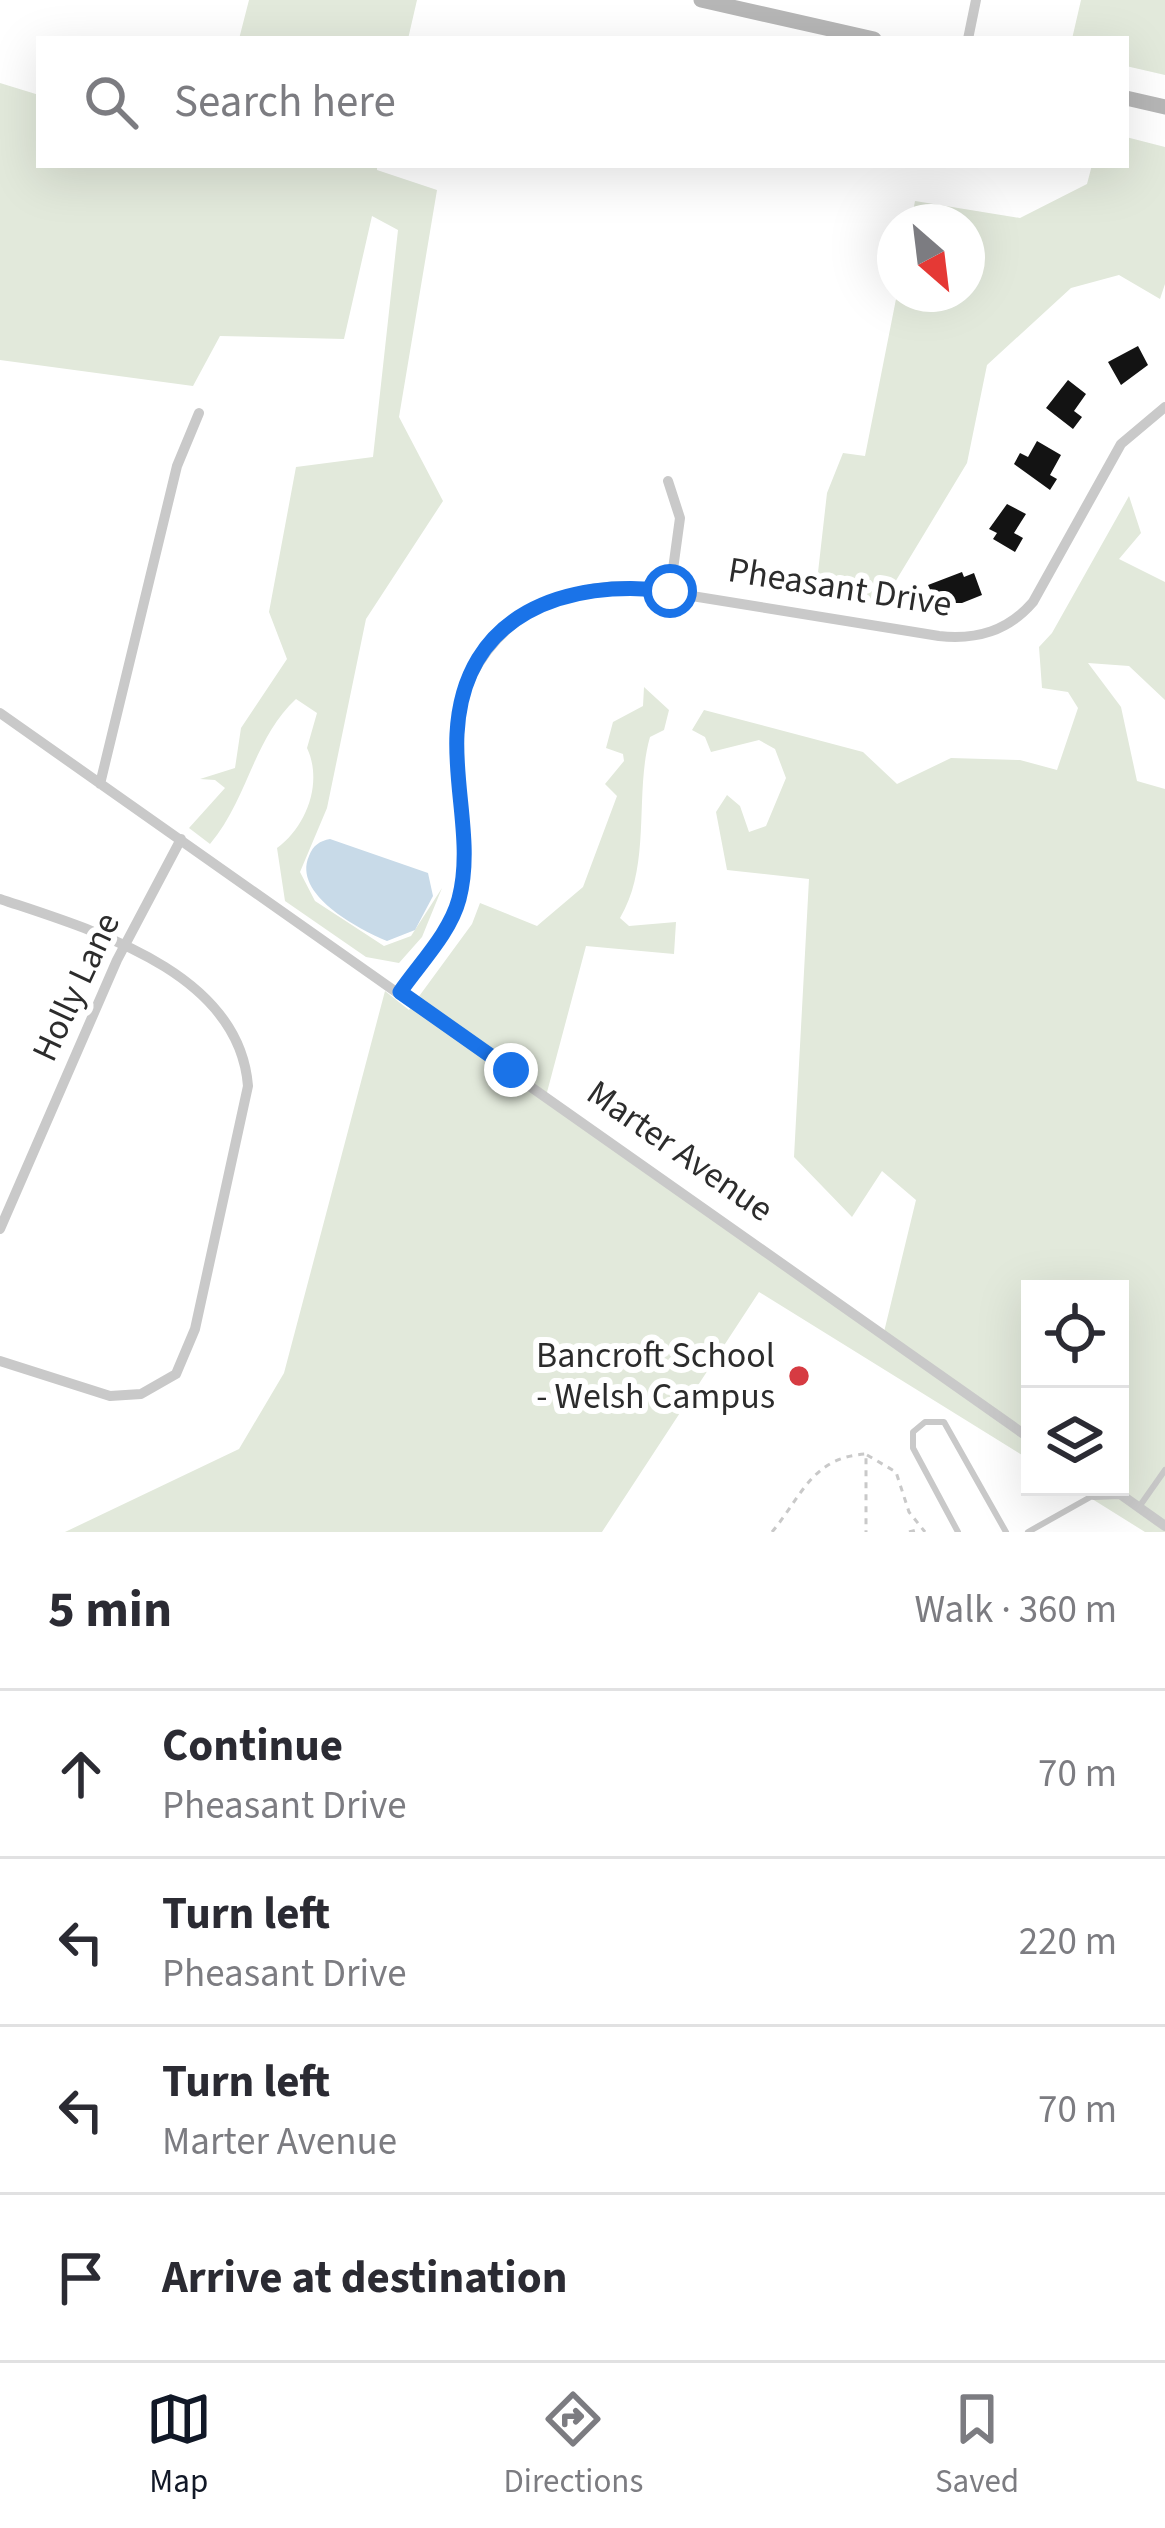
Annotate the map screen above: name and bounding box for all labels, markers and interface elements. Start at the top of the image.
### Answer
search box [36,36,1129,168]
icon: search [78,69,144,135]
text: Search here [174,70,396,134]
north arrow [877,204,985,312]
street label: Pheasant Drive [725,544,955,630]
route start [643,564,697,618]
street label: Holly Lane [19,904,133,1070]
route end [484,1043,538,1097]
street label: Marter Avenue [577,1068,783,1234]
map controls [1021,1280,1129,1496]
button: locate [1021,1280,1129,1388]
place label: Bancroft School - Welsh Campus [536,1330,775,1422]
marker: Bancroft School - Welsh Campus [786,1363,812,1389]
button: layers [1021,1388,1129,1496]
text: 5 min [48,1574,172,1646]
text: Walk · 360 m [914,1582,1117,1638]
text: Continue [162,1714,343,1778]
icon: ahead [48,1741,114,1807]
text: 70 m [1038,1746,1117,1802]
text: Pheasant Drive [162,1778,407,1834]
text: Turn left [162,1882,330,1946]
icon: left [48,1909,114,1975]
text: 220 m [1019,1914,1117,1970]
text: Pheasant Drive [162,1946,407,2002]
text: Turn left [162,2050,330,2114]
icon: left [48,2077,114,2143]
text: 70 m [1038,2082,1117,2138]
text: Marter Avenue [162,2114,397,2170]
icon: arrive [48,2245,114,2311]
text: Arrive at destination [162,2246,567,2310]
tab: Map [146,2386,212,2505]
tab: Directions [504,2386,643,2505]
tab: Saved [935,2386,1019,2505]

